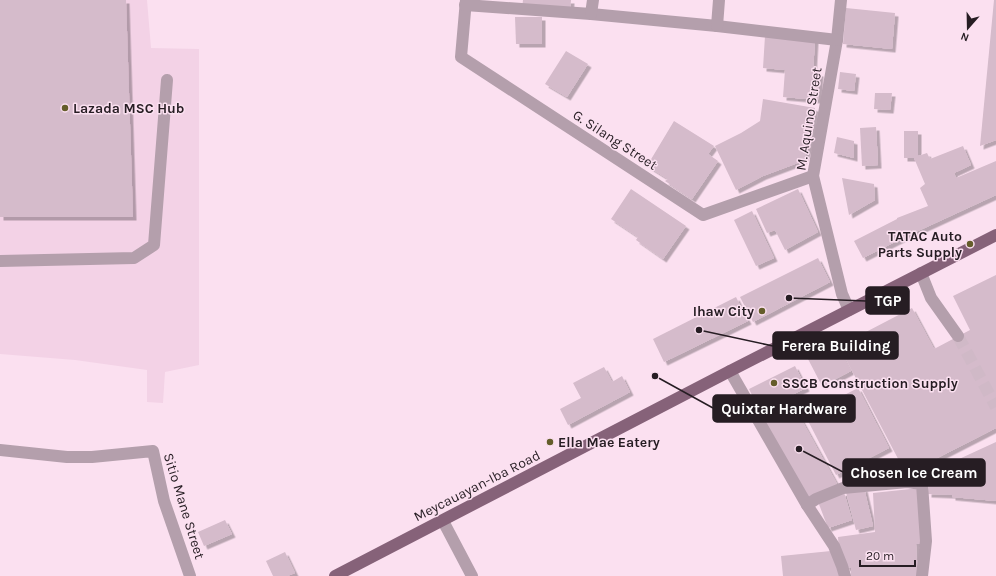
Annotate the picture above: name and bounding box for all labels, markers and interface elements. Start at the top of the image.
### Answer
north arrow [948,8,988,48]
text: N [959,29,971,44]
street label: M. Aquino Street [792,66,826,172]
place label: Lazada MSC Hub [73,100,184,117]
marker: Lazada MSC Hub [60,103,70,113]
street label: G. Silang Street [570,106,660,174]
place label: TATAC Auto Parts Supply [878,228,962,261]
marker: TATAC Auto Parts Supply [965,239,975,249]
callout: TGP [866,287,909,314]
text: TGP [875,292,902,310]
place label: Ihaw City [693,303,754,320]
marker: Ihaw City [757,306,767,316]
callout: Ferera Building [773,332,898,359]
text: Ferera Building [782,337,891,355]
place label: SSCB Construction Supply [782,375,958,392]
marker: SSCB Construction Supply [769,378,779,388]
callout: Quixtar Hardware [713,395,855,422]
text: Quixtar Hardware [721,400,847,418]
place label: Ella Mae Eatery [558,434,660,451]
marker: Ella Mae Eatery [545,437,555,447]
street label: Meycauayan-Iba Road [411,447,543,525]
street label: Sitio Mane Street [160,451,208,561]
callout: Chosen Ice Cream [843,459,985,486]
text: Chosen Ice Cream [851,464,977,482]
scale bar [860,542,915,568]
text: 20 m [866,549,894,563]

